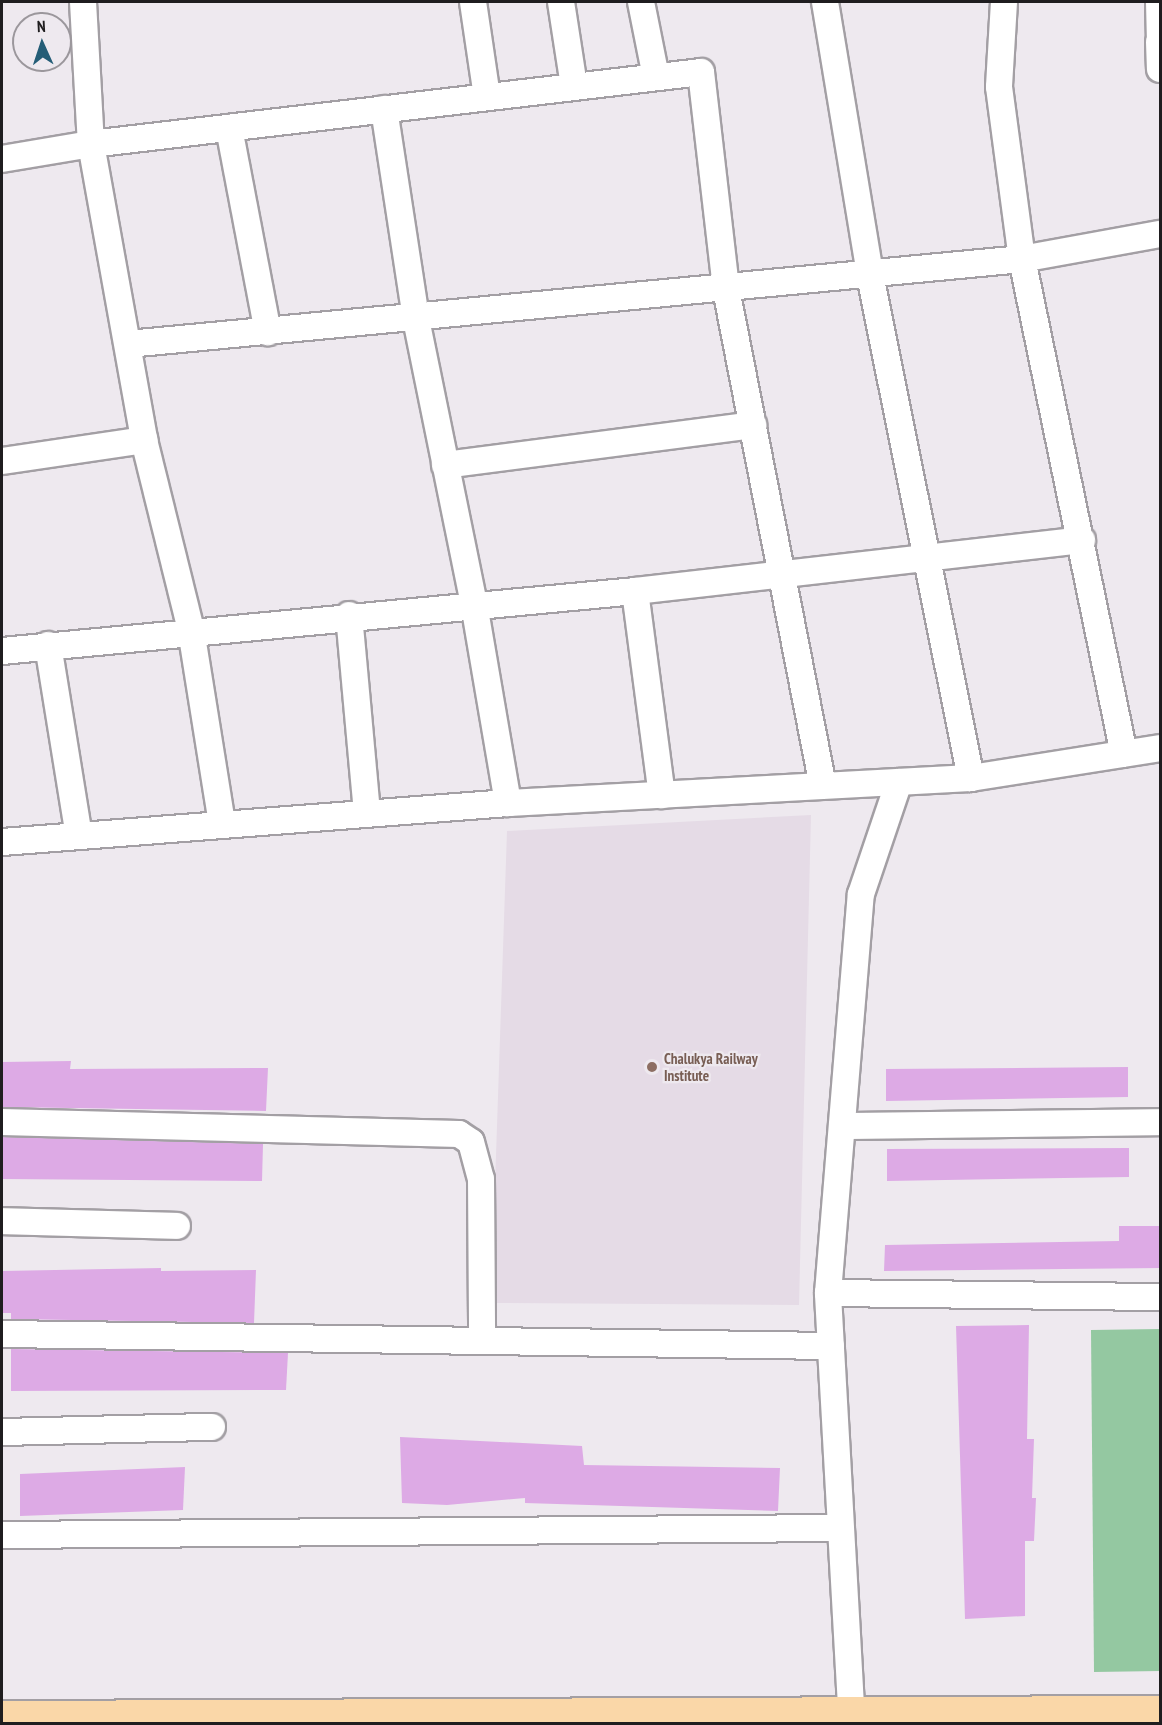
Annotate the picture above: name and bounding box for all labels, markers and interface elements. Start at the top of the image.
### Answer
north arrow [12,12,72,72]
text: N [36,16,46,36]
place label: Chalukya Railway Institute [664,1049,758,1084]
marker: Chalukya Railway Institute [645,1060,659,1074]

